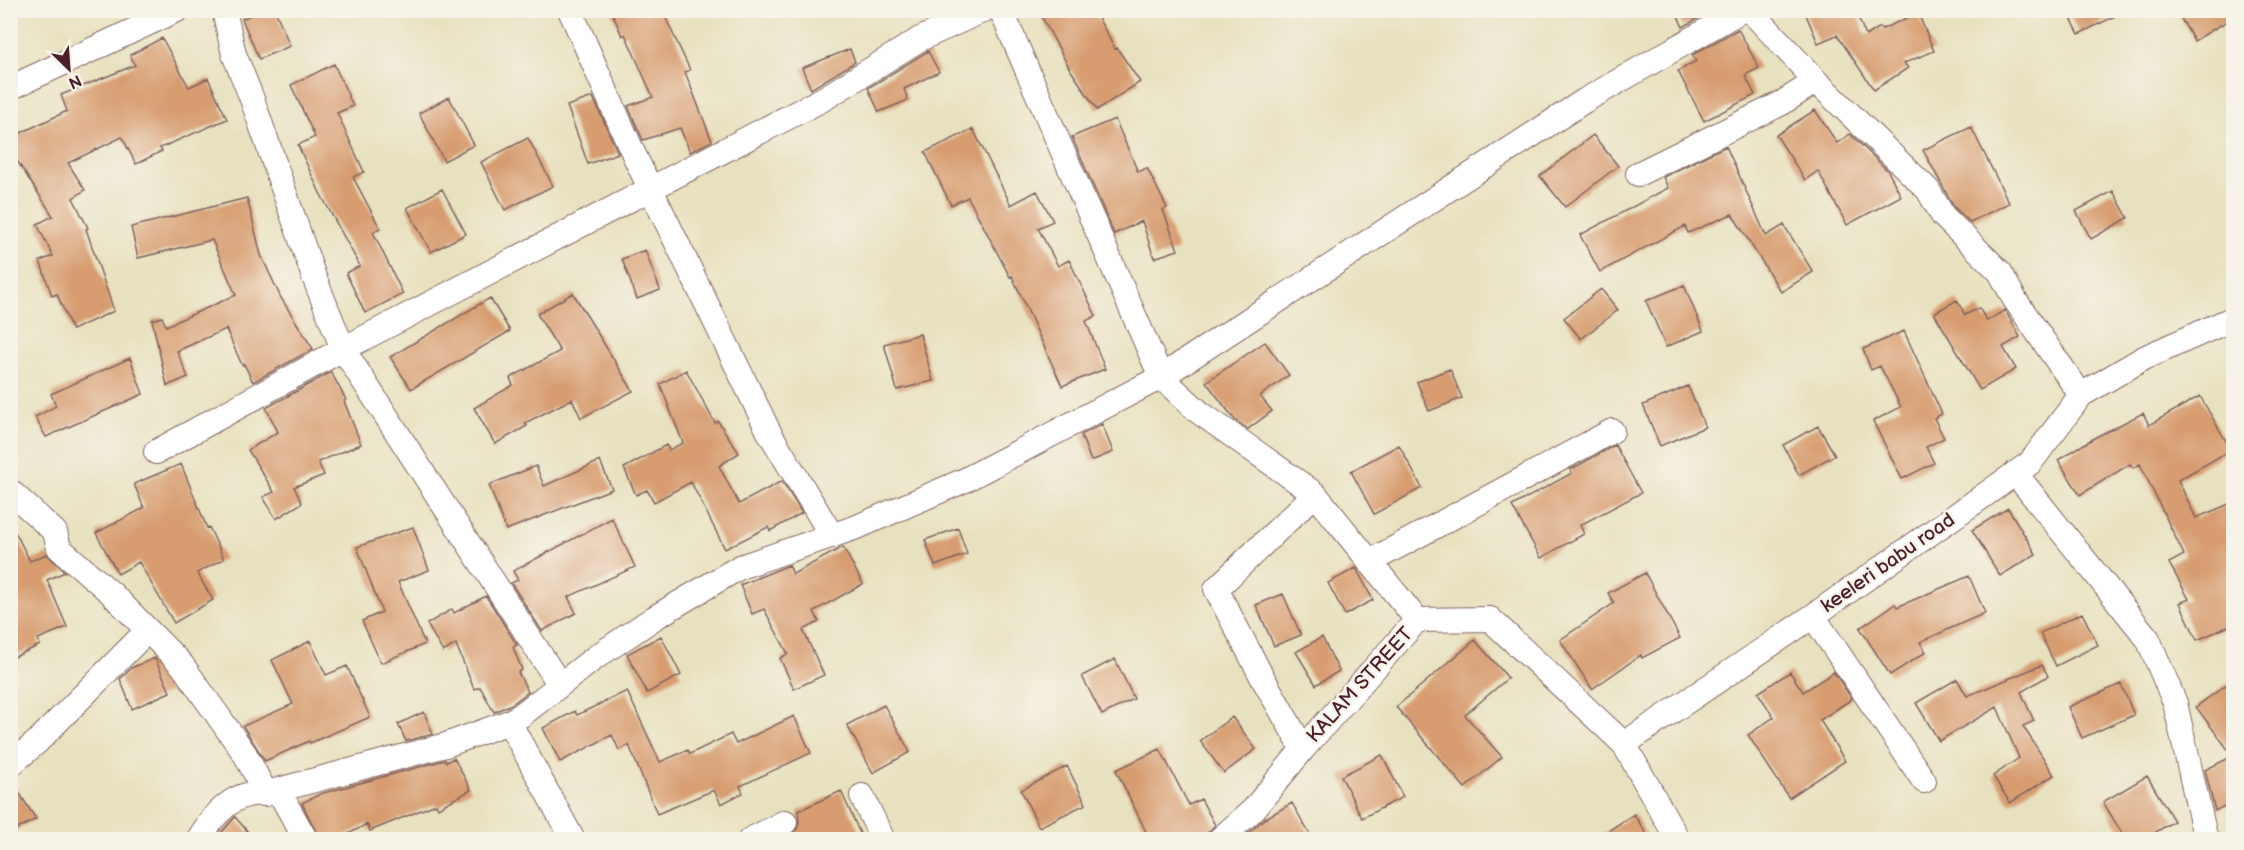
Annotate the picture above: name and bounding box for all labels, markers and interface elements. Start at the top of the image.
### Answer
north arrow [39,39,99,99]
text: N [65,70,84,92]
street label: keeleri babu road [1816,508,1960,618]
street label: KALAM STREET [1302,622,1418,748]

